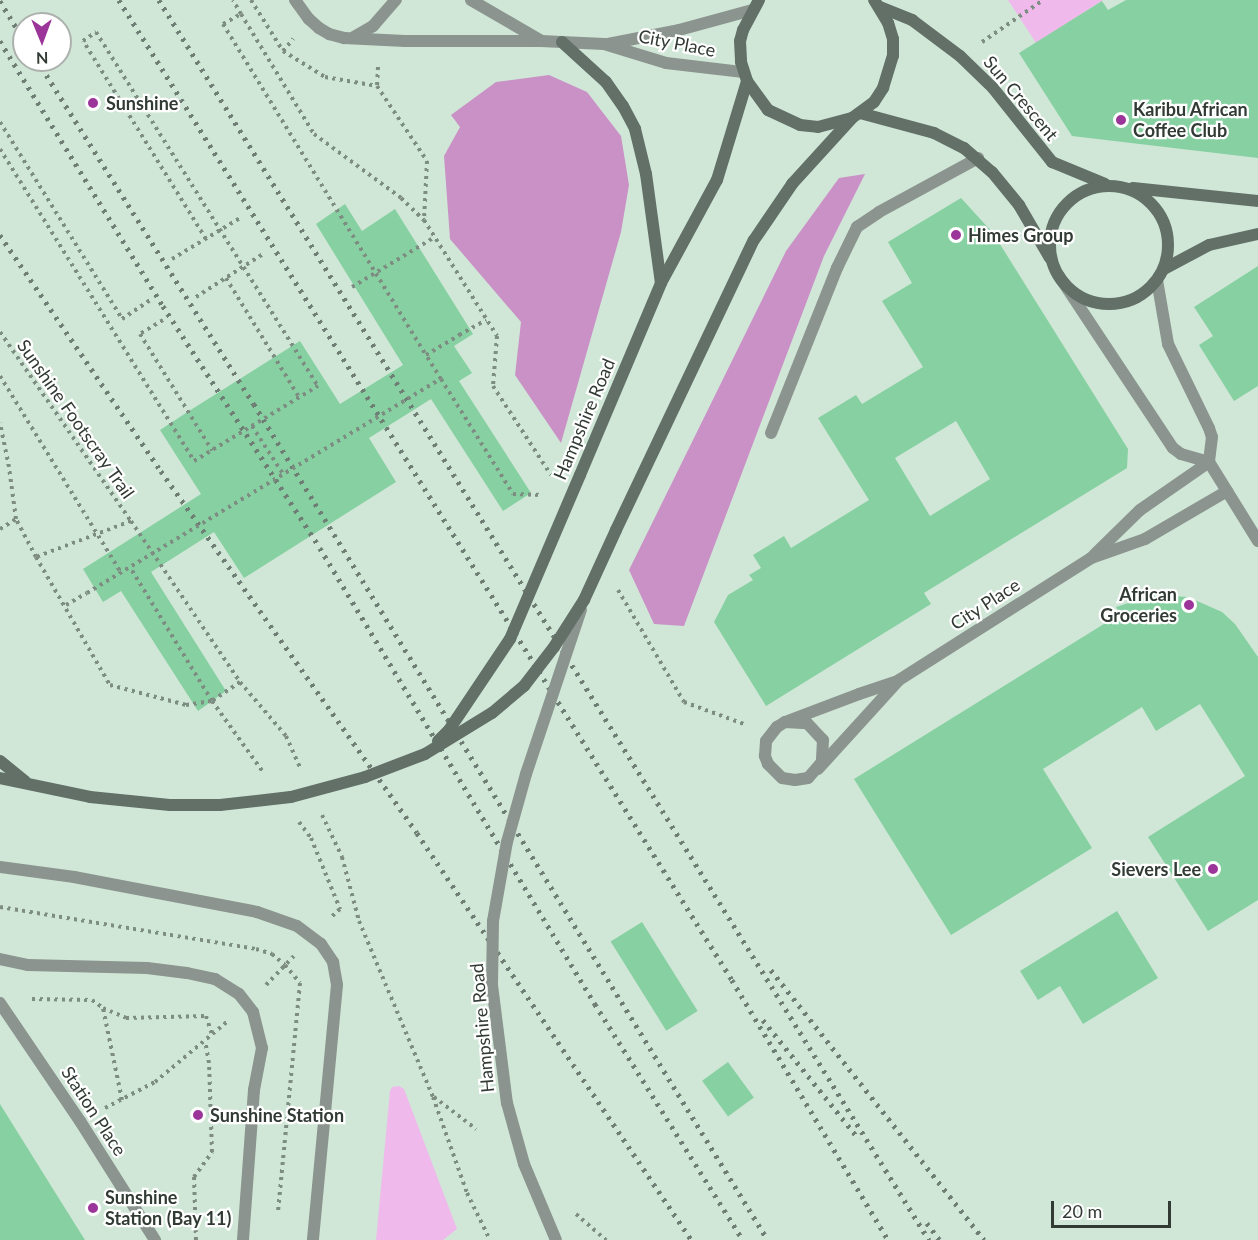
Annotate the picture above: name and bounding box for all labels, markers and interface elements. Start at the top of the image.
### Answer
north arrow [12,12,72,72]
street label: City Place [636,25,718,61]
text: N [36,49,49,68]
street label: Sun Crescent [979,51,1063,145]
place label: Sunshine [106,92,178,114]
marker: Sunshine [84,94,102,112]
place label: Karibu African Coffee Club [1133,99,1248,142]
marker: Karibu African Coffee Club [1114,113,1128,127]
place label: Himes Group [968,224,1073,246]
marker: Himes Group [949,228,963,242]
street label: Sunshine Footscray Trail [13,335,139,503]
street label: Hampshire Road [549,355,619,483]
street label: City Place [946,574,1024,634]
place label: African Groceries [1100,584,1177,626]
marker: African Groceries [1182,598,1196,612]
place label: Sievers Lee [1111,858,1201,880]
marker: Sievers Lee [1206,862,1220,876]
street label: Hampshire Road [466,962,498,1094]
street label: Station Place [57,1062,131,1160]
place label: Sunshine Station [210,1104,344,1126]
marker: Sunshine Station [191,1108,205,1122]
place label: Sunshine Station (Bay 11) [105,1187,232,1230]
scale bar [1054,1189,1174,1227]
text: 20 m [1062,1200,1102,1222]
marker: Sunshine Station (Bay 11) [86,1201,100,1215]

